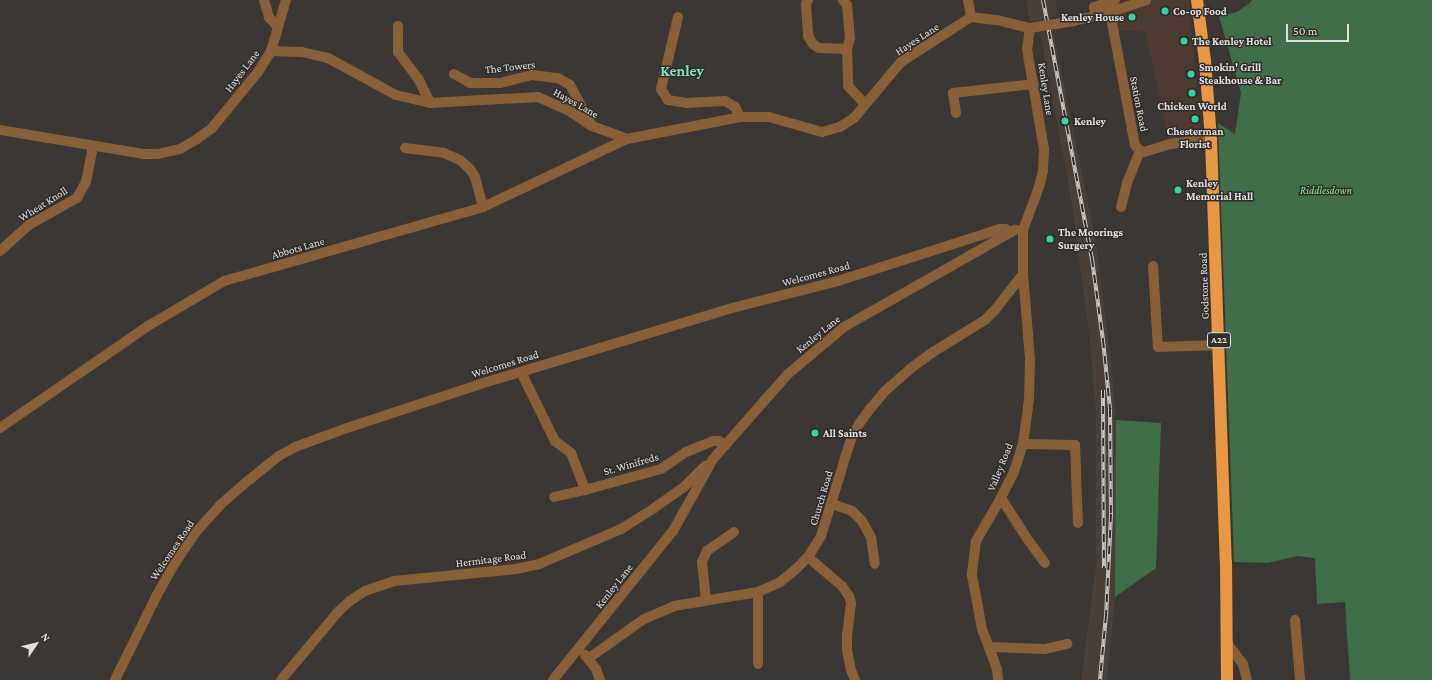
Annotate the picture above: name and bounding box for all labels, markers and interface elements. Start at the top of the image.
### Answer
place label: Co-op Food [1173,4,1227,18]
marker: Co-op Food [1160,6,1170,16]
place label: Kenley House [1061,10,1124,24]
marker: Kenley House [1127,12,1137,22]
scale bar [1288,16,1351,42]
street label: Hayes Lane [893,20,941,58]
text: 50 m [1293,24,1317,38]
place label: The Kenley Hotel [1192,34,1272,48]
marker: The Kenley Hotel [1179,36,1189,46]
street label: Hayes Lane [222,47,262,95]
street label: The Towers [484,58,536,76]
place label: Smokin' Grill Steakhouse & Bar [1199,61,1281,87]
street label: Kenley Lane [1035,62,1057,116]
district label: Kenley [660,63,704,81]
marker: Smokin' Grill Steakhouse & Bar [1186,69,1196,79]
street label: Station Road [1127,75,1151,133]
street label: Hayes Lane [551,85,601,121]
marker: Chicken World [1187,88,1197,98]
place label: Chicken World [1157,99,1227,113]
place label: Kenley [1074,114,1106,128]
marker: Chesterman Florist [1190,114,1200,124]
marker: Kenley [1059,115,1071,127]
place label: Chesterman Florist [1167,125,1223,151]
place label: Kenley Memorial Hall [1186,177,1253,203]
park label: Riddlesdown [1300,183,1352,197]
street label: Wheat Knoll [16,184,70,224]
marker: Kenley Memorial Hall [1173,185,1183,195]
place label: The Moorings Surgery [1058,226,1123,252]
street label: Abbots Lane [270,234,326,262]
marker: The Moorings Surgery [1045,234,1055,244]
street label: Godstone Road [1196,252,1212,320]
street label: Welcomes Road [781,259,851,289]
street label: Kenley Lane [793,312,843,356]
road number: A22 [1206,332,1232,348]
street label: Welcomes Road [470,348,540,380]
place label: All Saints [823,426,867,440]
marker: All Saints [810,428,820,438]
street label: Valley Road [984,441,1016,493]
street label: St. Winifreds [602,450,660,478]
street label: Church Road [806,469,836,527]
street label: Welcomes Road [147,517,197,583]
street label: Hermitage Road [455,548,527,570]
street label: Kenley Lane [592,561,636,611]
north arrow [16,624,56,664]
text: N [39,631,53,644]

